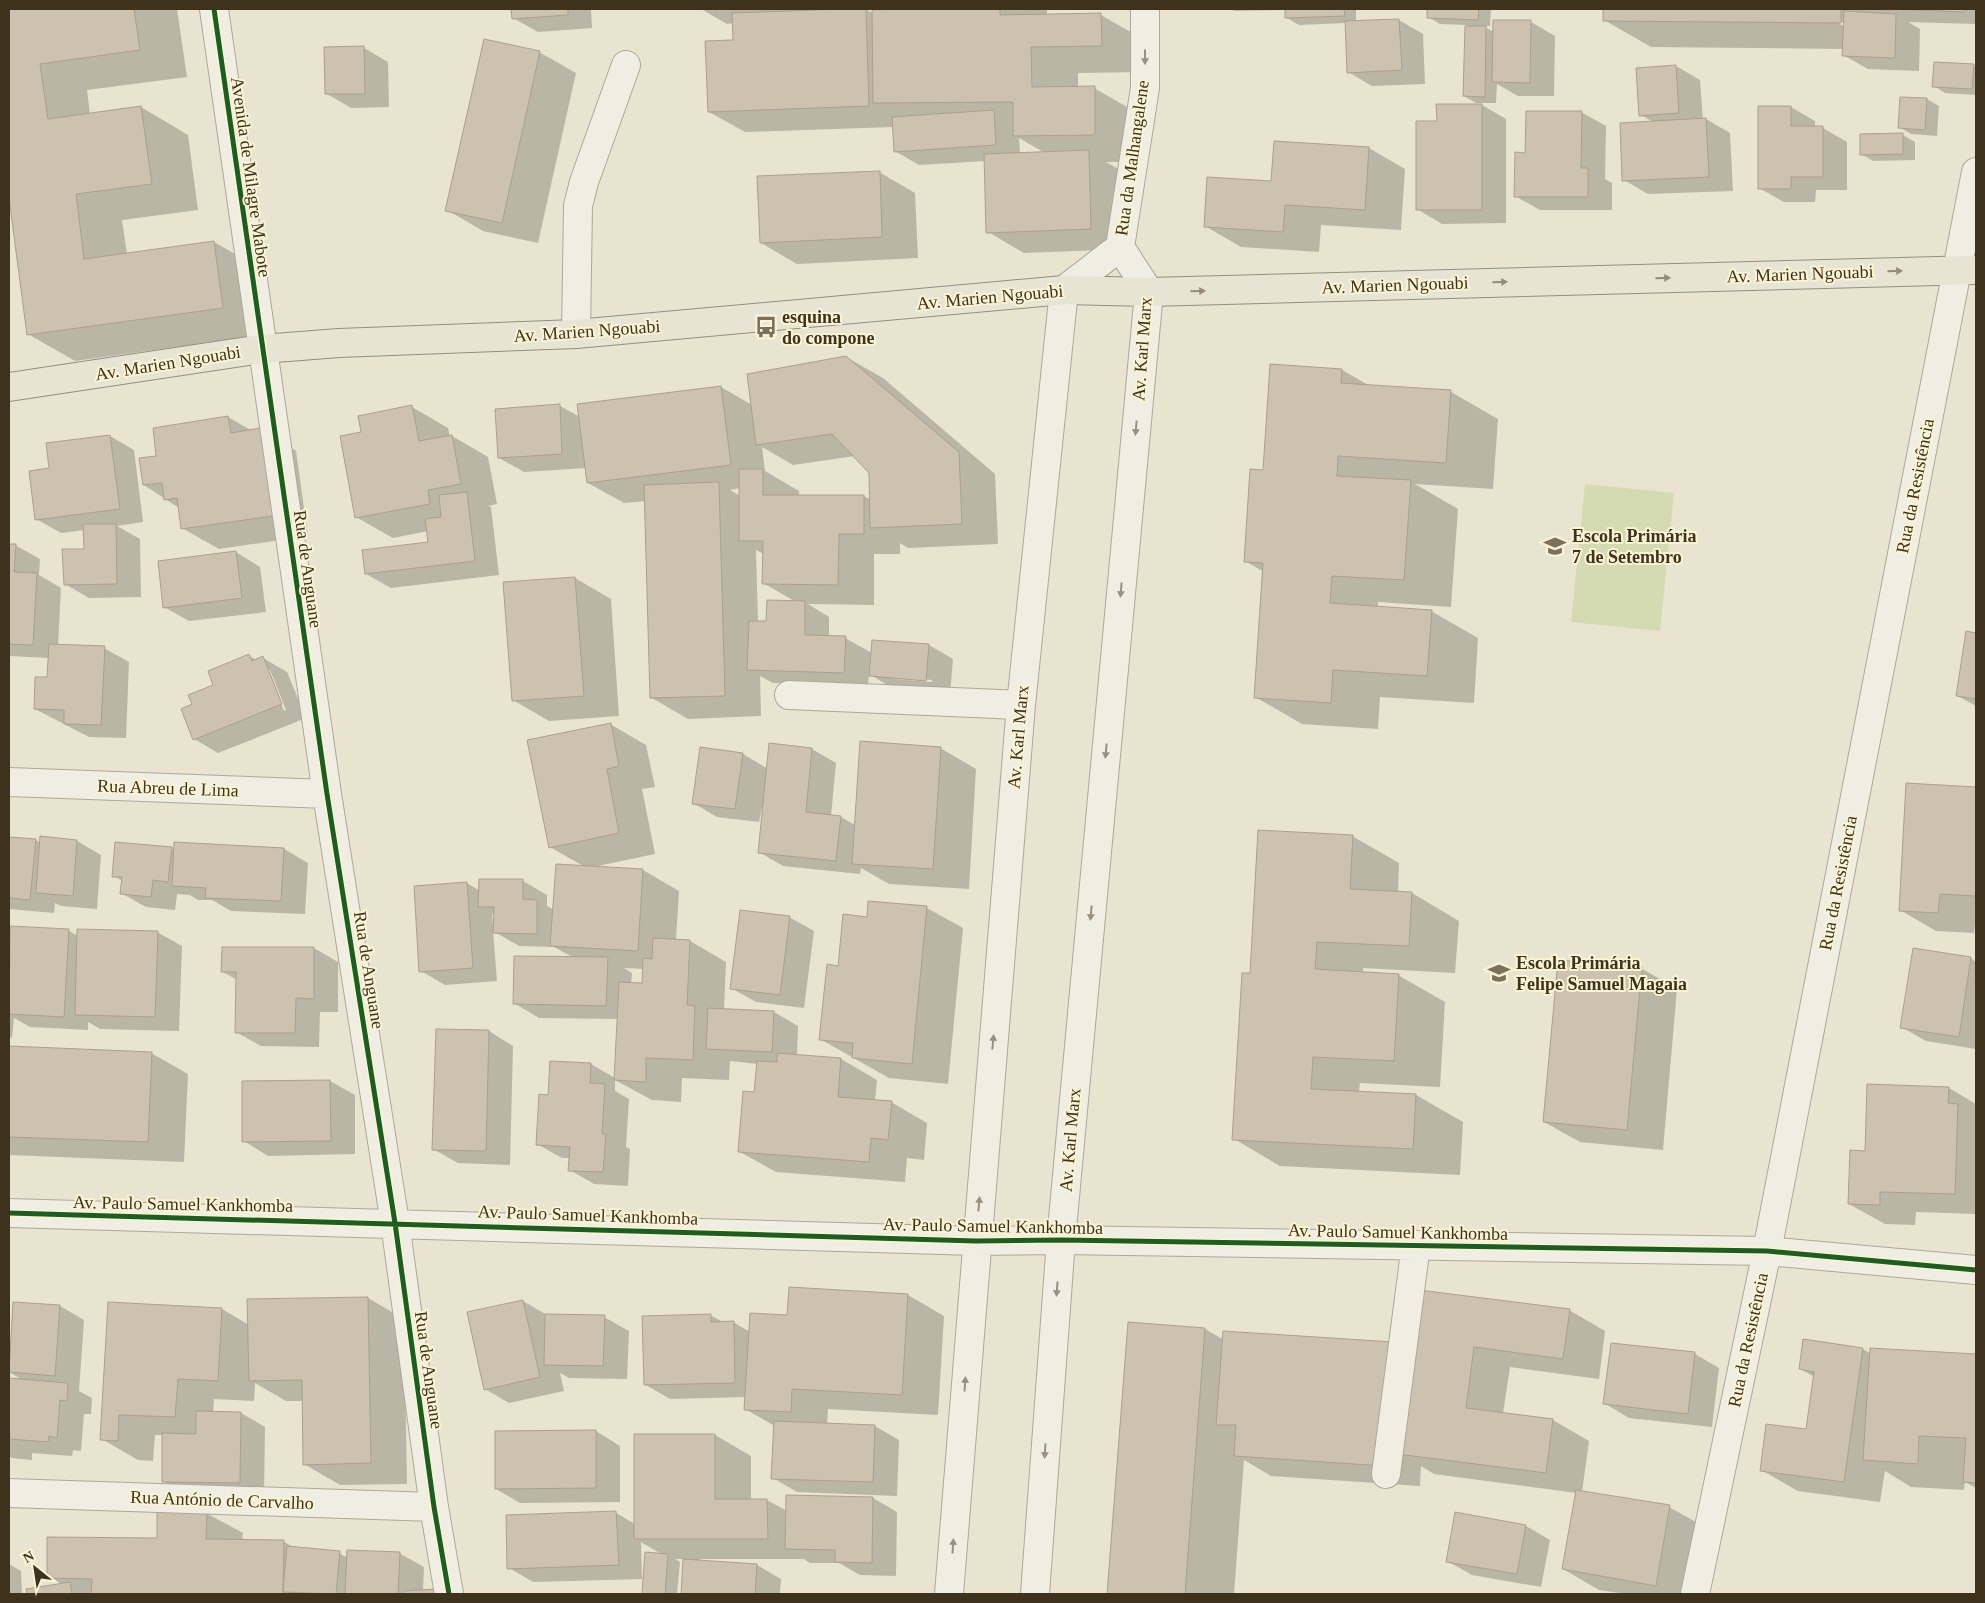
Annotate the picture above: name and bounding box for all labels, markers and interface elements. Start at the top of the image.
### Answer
one-way arrow [1141,50,1149,66]
street label: Avenida de Milagre Mabote [227,76,275,278]
street label: Rua da Malhangalene [1111,79,1153,237]
street label: Av. Marien Ngouabi [1726,261,1874,287]
one-way arrow [1887,267,1903,275]
street label: Av. Marien Ngouabi [1321,272,1469,298]
one-way arrow [1655,274,1671,282]
one-way arrow [1492,278,1508,286]
street label: Av. Marien Ngouabi [916,281,1064,313]
one-way arrow [1190,287,1206,295]
street label: Av. Karl Marx [1128,296,1156,402]
place label: esquina do compone [782,307,875,348]
bus stop icon: esquina do compone [753,314,779,340]
street label: Av. Marien Ngouabi [513,316,661,346]
street label: Av. Marien Ngouabi [94,342,242,384]
street label: Rua da Resistência [1892,417,1938,555]
one-way arrow [1132,420,1140,436]
street label: Rua de Anguane [290,509,326,629]
place label: Escola Primária 7 de Setembro [1572,526,1696,567]
school or university icon: Escola Primária 7 de Setembro [1542,533,1568,559]
one-way arrow [1117,582,1125,598]
street label: Av. Karl Marx [1004,684,1032,790]
one-way arrow [1102,744,1110,760]
street label: Rua Abreu de Lima [97,776,239,800]
street label: Rua da Resistência [1815,814,1861,952]
one-way arrow [1087,906,1095,922]
street label: Rua de Anguane [350,910,388,1030]
place label: Escola Primária Felipe Samuel Magaia [1516,953,1687,994]
school or university icon: Escola Primária Felipe Samuel Magaia [1486,960,1512,986]
one-way arrow [989,1034,997,1050]
street label: Av. Karl Marx [1056,1087,1084,1193]
street label: Av. Paulo Samuel Kankhomba [73,1192,293,1216]
one-way arrow [976,1196,984,1212]
street label: Av. Paulo Samuel Kankhomba [477,1201,699,1229]
street label: Av. Paulo Samuel Kankhomba [883,1214,1103,1238]
street label: Av. Paulo Samuel Kankhomba [1288,1220,1508,1244]
street label: Rua da Resistência [1724,1271,1772,1409]
one-way arrow [1053,1281,1061,1297]
street label: Rua de Anguane [411,1310,447,1430]
one-way arrow [962,1375,970,1391]
one-way arrow [1041,1443,1049,1459]
street label: Rua António de Carvalho [130,1487,314,1513]
one-way arrow [949,1537,957,1553]
north arrow [10,1543,60,1593]
text: N [21,1548,37,1566]

